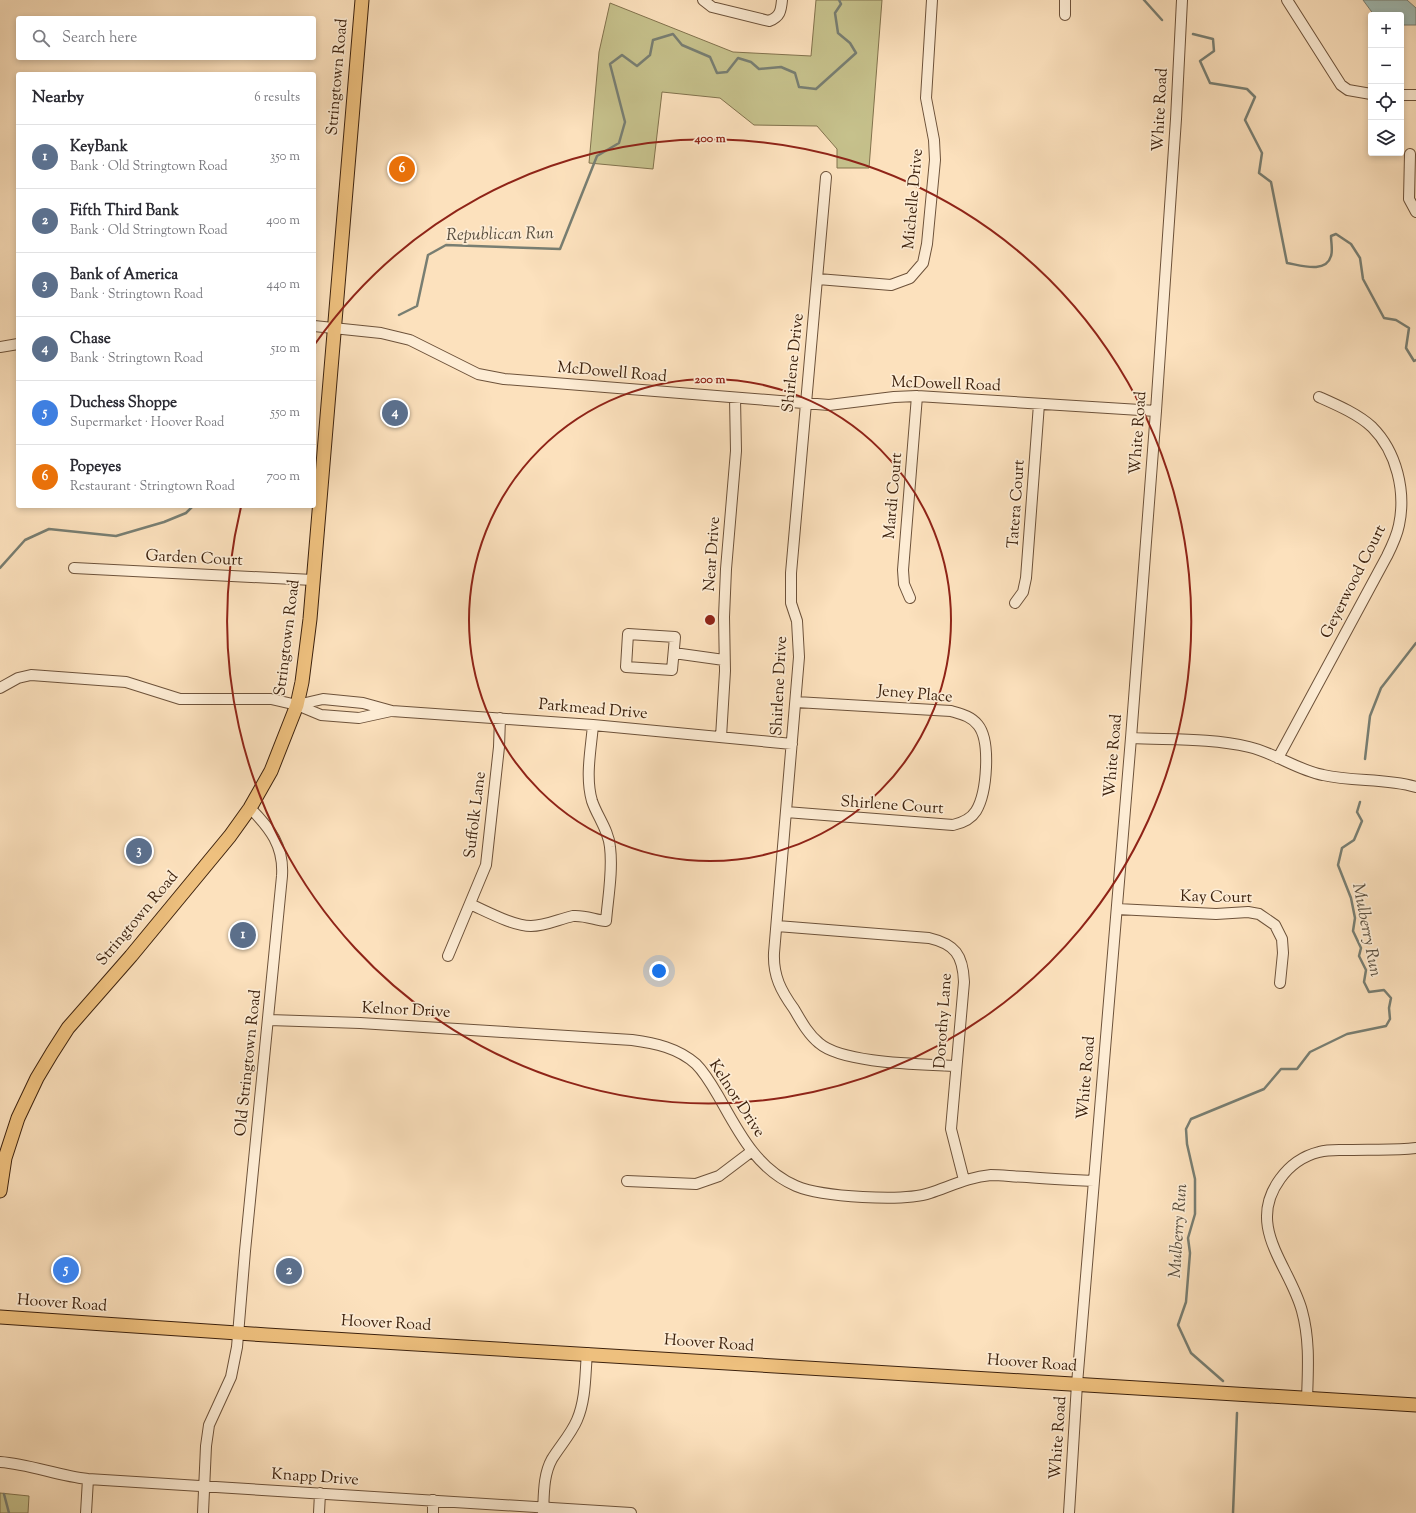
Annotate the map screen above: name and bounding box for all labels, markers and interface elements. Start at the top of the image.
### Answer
map controls [1368,12,1404,156]
button: + [1368,12,1404,48]
search box [16,16,316,60]
street label: Stringtown Road [321,18,355,136]
icon: search [30,27,52,49]
text: Search here [62,28,137,49]
button: − [1368,48,1404,84]
street label: White Road [1147,67,1175,153]
button: locate [1368,84,1404,120]
text: Nearby [32,86,84,110]
text: 6 results [254,89,300,107]
button: layers [1368,120,1404,156]
text: 400 m [693,130,726,148]
text: KeyBank [70,137,128,158]
text: 1 [43,148,47,166]
text: 350 m [270,148,300,166]
street label: Michelle Drive [898,148,930,250]
pin: 6 [389,154,415,184]
text: Bank · Old Stringtown Road [70,158,228,176]
text: Fifth Third Bank [70,201,179,222]
text: 2 [42,212,48,230]
text: 400 m [266,212,300,230]
text: Bank · Old Stringtown Road [70,222,228,240]
water label: Republican Run [446,222,554,248]
text: Bank of America [70,265,178,286]
text: 3 [42,276,48,294]
text: 440 m [267,276,300,294]
text: Bank · Stringtown Road [70,286,203,304]
street label: Shirlene Drive [777,312,811,414]
text: Chase [70,329,111,350]
text: 4 [42,340,48,358]
text: 510 m [271,340,300,358]
text: Bank · Stringtown Road [70,350,203,368]
street label: McDowell Road [556,357,668,389]
text: 200 m [695,371,725,389]
street label: McDowell Road [891,372,1001,398]
street label: White Road [1125,390,1153,476]
text: Duchess Shoppe [70,393,177,414]
pin: 4 [382,398,408,428]
text: 5 [43,404,47,422]
text: 550 m [271,404,300,422]
text: Supermarket · Hoover Road [70,414,224,432]
street label: Mardi Court [879,451,909,540]
text: Popeyes [70,457,121,478]
street label: Tatera Court [1002,458,1032,549]
text: 6 [42,468,48,486]
text: 700 m [266,468,300,486]
text: Restaurant · Stringtown Road [70,478,235,496]
street label: Near Drive [699,516,727,592]
street label: Geyerwood Court [1315,521,1393,643]
street label: Garden Court [145,545,244,573]
street label: Stringtown Road [269,578,307,698]
centre of rings [703,613,717,627]
street label: Shirlene Drive [766,636,794,736]
street label: Jeney Place [875,680,954,710]
street label: Parkmead Drive [538,694,648,726]
street label: White Road [1099,713,1129,799]
street label: Suffolk Lane [459,770,493,860]
street label: Shirlene Court [840,791,945,821]
pin: 3 [126,836,152,866]
street label: Stringtown Road [92,867,184,971]
water label: Mulberry Run [1345,881,1387,979]
street label: Kay Court [1180,886,1253,910]
pin: 1 [230,920,256,950]
your location [649,961,669,981]
street label: Dorothy Lane [929,972,959,1070]
street label: Old Stringtown Road [230,988,268,1138]
street label: Kelnor Drive [361,997,451,1025]
street label: White Road [1072,1035,1102,1121]
street label: Kelnor Drive [702,1056,770,1142]
water label: Mulberry Run [1164,1183,1194,1279]
pin: 5 [53,1255,79,1285]
pin: 2 [276,1256,302,1286]
street label: Hoover Road [16,1289,108,1319]
street label: Hoover Road [340,1310,432,1338]
street label: Hoover Road [663,1329,755,1359]
street label: Hoover Road [986,1349,1078,1379]
street label: White Road [1045,1395,1073,1481]
street label: Knapp Drive [270,1463,360,1493]

